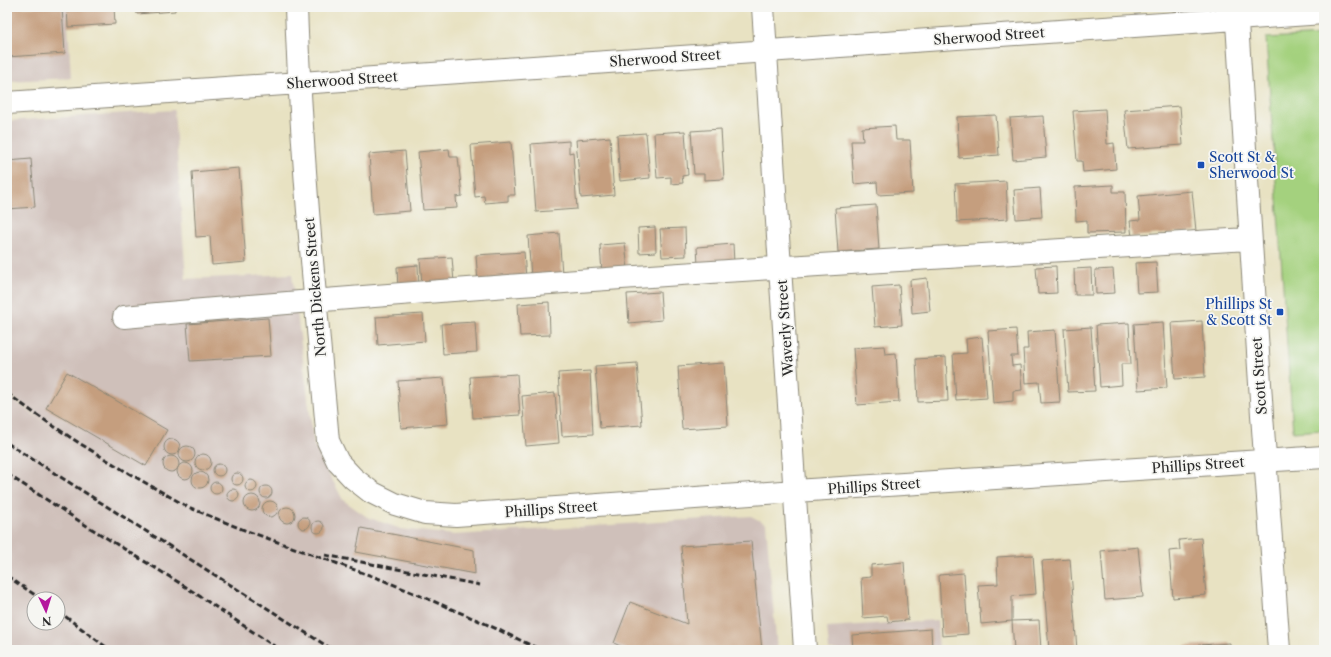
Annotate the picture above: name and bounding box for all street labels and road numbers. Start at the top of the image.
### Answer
street label: Sherwood Street [933,23,1045,49]
street label: Sherwood Street [609,45,721,71]
street label: Sherwood Street [286,67,398,93]
street label: North Dickens Street [300,217,330,357]
street label: Waverly Street [773,279,797,378]
street label: Scott Street [1247,337,1271,415]
street label: Phillips Street [1151,453,1245,477]
street label: Phillips Street [827,474,921,498]
street label: Phillips Street [504,497,598,521]

